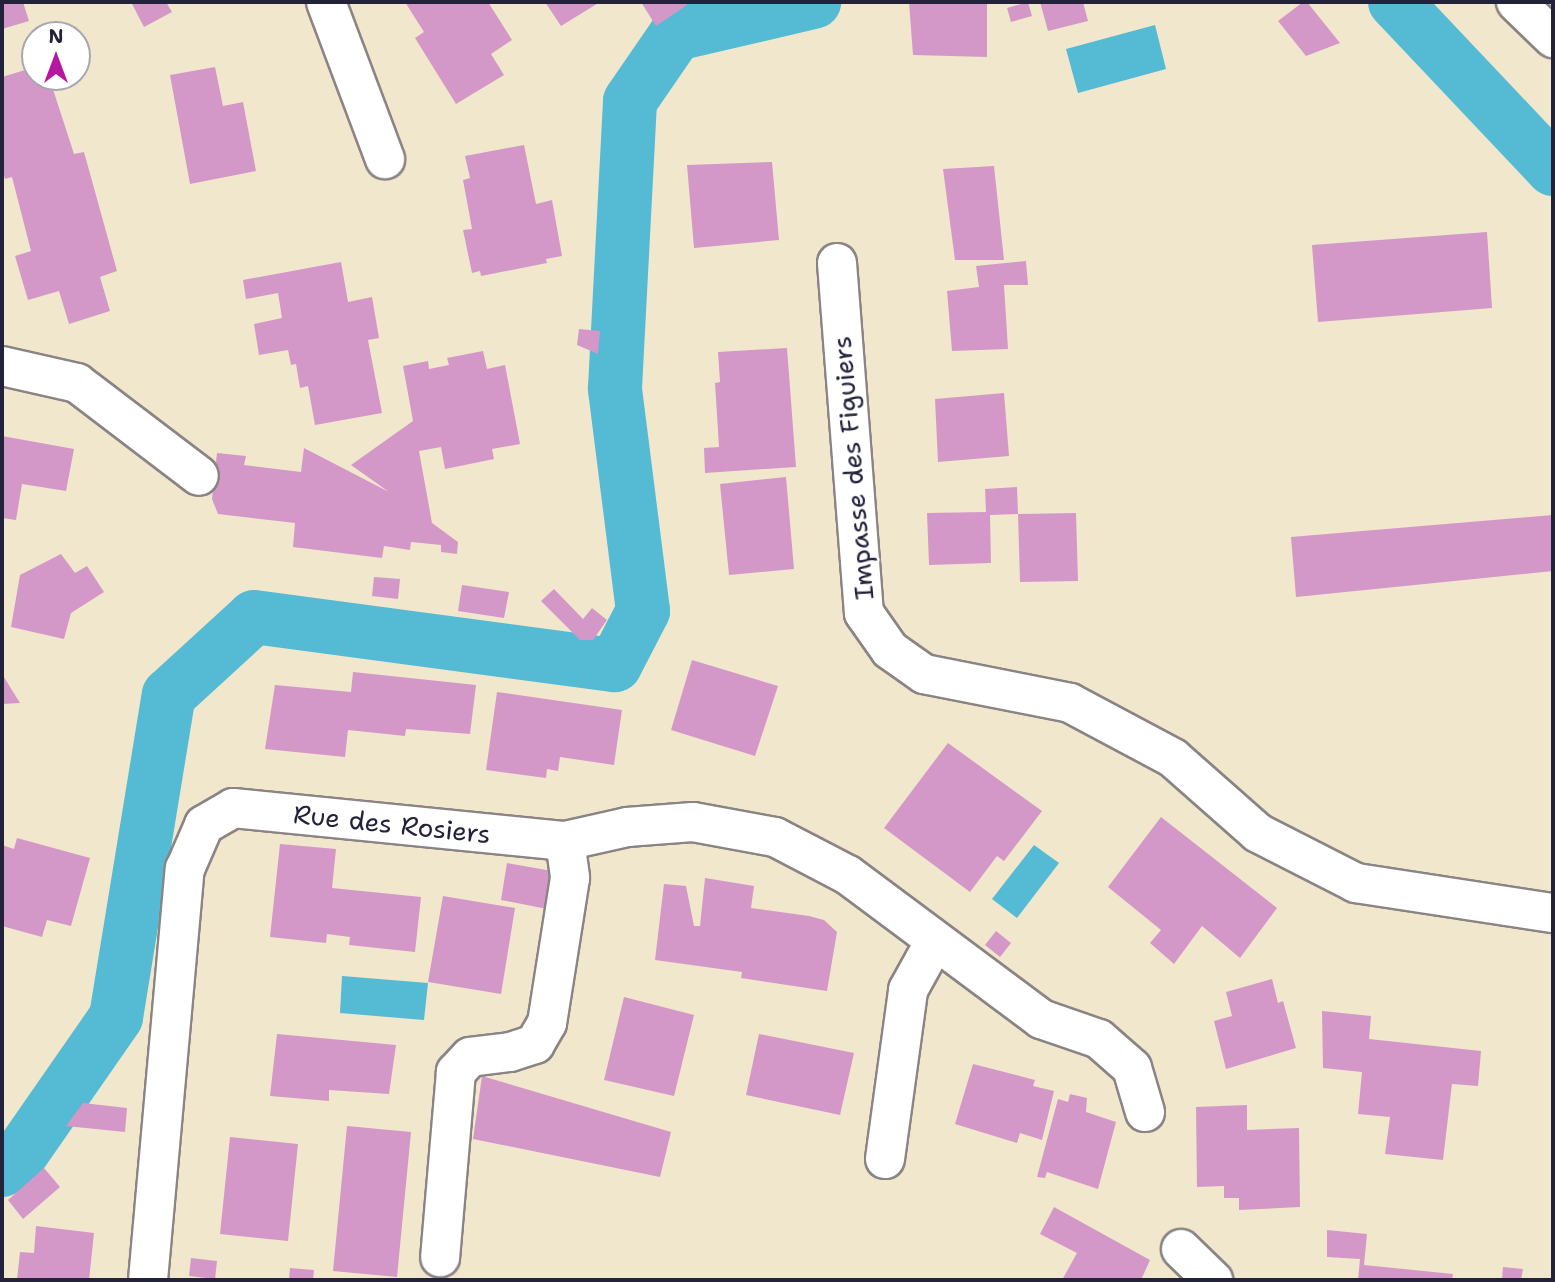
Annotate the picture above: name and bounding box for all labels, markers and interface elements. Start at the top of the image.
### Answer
north arrow [21,21,91,91]
text: N [48,24,64,49]
street label: Impasse des Figuiers [826,335,880,601]
street label: Rue des Rosiers [292,798,492,850]

